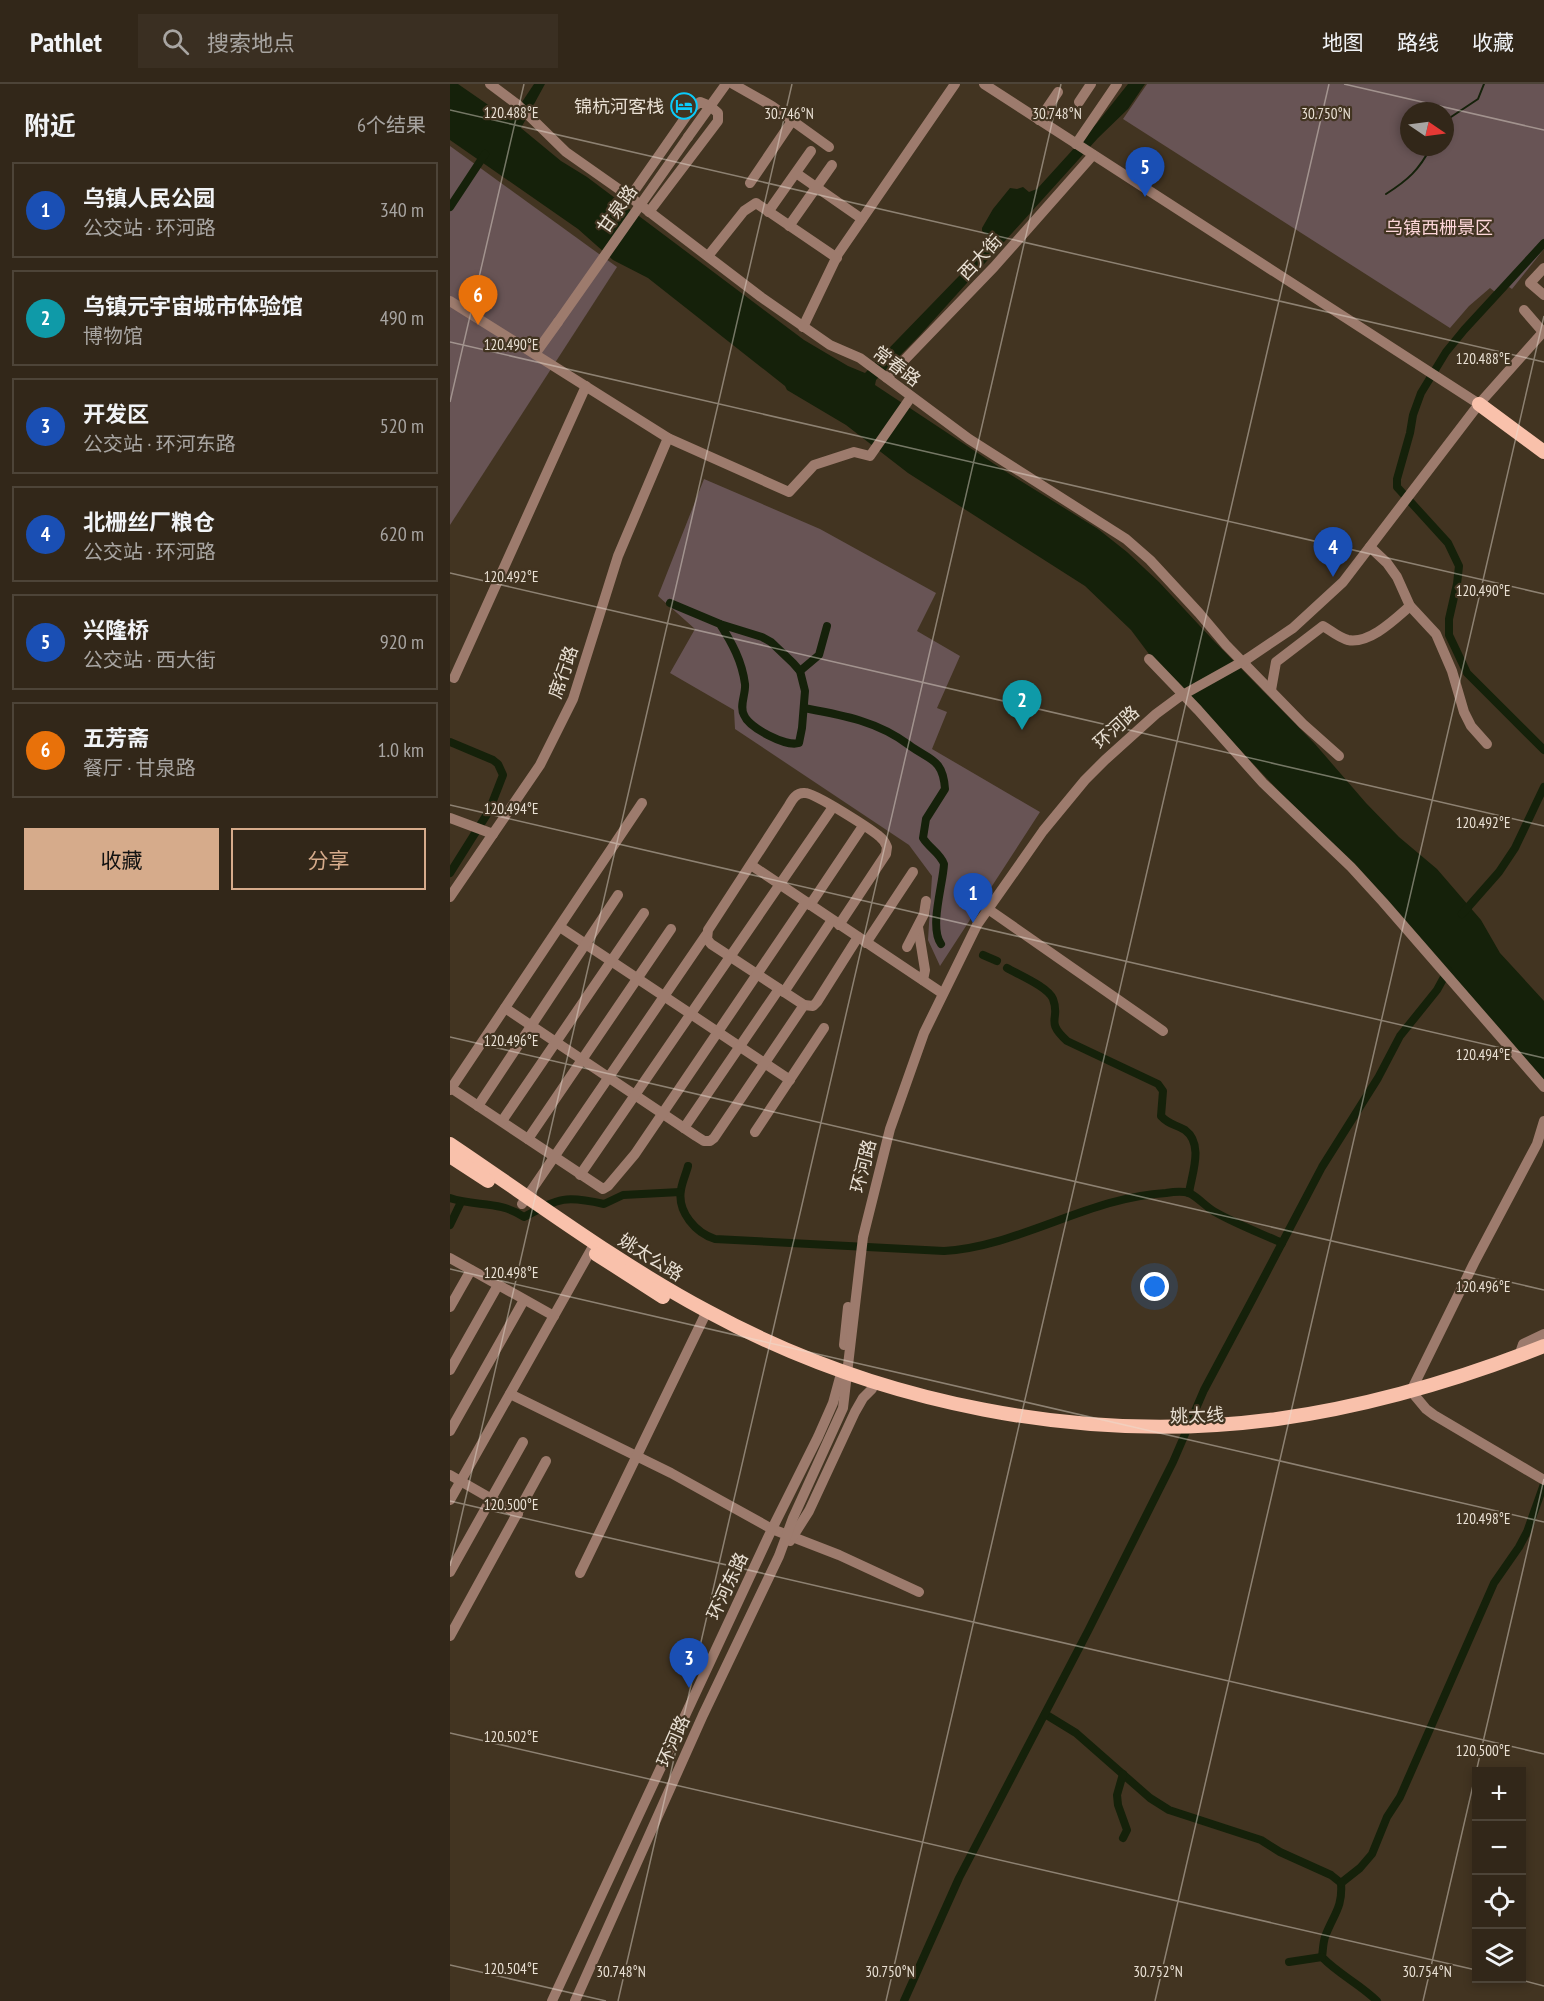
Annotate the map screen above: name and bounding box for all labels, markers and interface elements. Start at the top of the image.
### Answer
search box [138,14,558,68]
text: Pathlet [30,23,102,60]
icon: search [159,25,192,58]
text: 搜索地点 [207,29,295,57]
text: 地图 [1322,29,1364,56]
text: 路线 [1397,29,1439,56]
text: 收藏 [1472,29,1514,56]
hotel icon: 锦杭河客栈 [669,91,699,121]
place label: 锦杭河客栈 [574,95,664,118]
north arrow [1400,102,1454,156]
text: 120.488°E [484,103,538,122]
text: 30.746°N [764,104,814,123]
text: 30.748°N [1032,104,1082,123]
text: 30.750°N [1301,104,1351,123]
text: 附近 [24,109,76,142]
text: 6个结果 [357,112,426,138]
pin: 5 [1126,147,1164,197]
street label: 甘泉路 [592,180,642,238]
text: 乌镇人民公园 [83,184,215,212]
text: 1 [41,197,50,223]
text: 340 m [380,197,424,223]
text: 公交站 · 环河路 [83,215,216,241]
park label: 乌镇西栅景区 [1385,216,1493,239]
street label: 西大街 [953,229,1007,285]
pin: 6 [459,276,498,325]
text: 乌镇元宇宙城市体验馆 [83,292,303,320]
text: 2 [41,305,50,331]
text: 490 m [380,305,424,331]
text: 博物馆 [83,323,143,349]
text: 120.490°E [484,335,538,354]
street label: 常春路 [869,341,925,391]
text: 120.488°E [1456,349,1510,368]
text: 开发区 [83,400,149,428]
text: 3 [41,413,50,439]
text: 520 m [380,413,424,439]
text: 公交站 · 环河东路 [83,431,236,457]
text: 北栅丝厂粮仓 [83,508,215,536]
text: 4 [41,521,50,547]
text: 620 m [380,521,424,547]
pin: 4 [1314,528,1352,577]
text: 公交站 · 环河路 [83,539,216,565]
text: 120.492°E [484,567,538,586]
text: 120.490°E [1456,581,1510,600]
text: 兴隆桥 [83,616,149,644]
text: 5 [41,629,50,655]
text: 920 m [380,629,424,655]
street label: 席行路 [543,643,583,701]
text: 公交站 · 西大街 [83,647,216,673]
pin: 2 [1002,680,1042,730]
street label: 环河路 [1088,700,1144,754]
text: 五芳斋 [83,724,149,752]
text: 6 [41,737,50,763]
text: 1.0 km [377,737,424,763]
text: 餐厅 · 甘泉路 [83,755,196,781]
text: 120.494°E [484,799,538,818]
text: 120.492°E [1456,813,1510,832]
button: 收藏 [24,828,219,890]
button: 分享 [231,828,426,890]
pin: 1 [954,874,992,923]
text: 120.496°E [484,1031,538,1050]
text: 120.494°E [1456,1045,1510,1064]
street label: 环河路 [845,1137,881,1195]
street label: 姚太公路 [614,1228,688,1286]
text: 120.498°E [484,1263,538,1282]
your location [1140,1272,1169,1301]
text: 120.496°E [1456,1277,1510,1296]
street label: 姚太线 [1170,1403,1224,1427]
text: 120.500°E [484,1495,538,1514]
text: 120.498°E [1456,1509,1510,1528]
street label: 环河东路 [701,1549,753,1623]
pin: 3 [670,1638,708,1688]
street label: 环河路 [652,1712,694,1770]
text: 120.502°E [484,1727,538,1746]
text: 120.500°E [1456,1741,1510,1760]
map controls [1472,1767,1526,1983]
button: + [1472,1767,1526,1821]
button: − [1472,1821,1526,1875]
button: locate [1472,1875,1526,1929]
button: layers [1472,1929,1526,1983]
text: 120.504°E [484,1959,538,1978]
text: 30.748°N [596,1962,646,1981]
text: 30.750°N [865,1962,915,1981]
text: 30.752°N [1133,1962,1183,1981]
text: 30.754°N [1402,1962,1452,1981]

